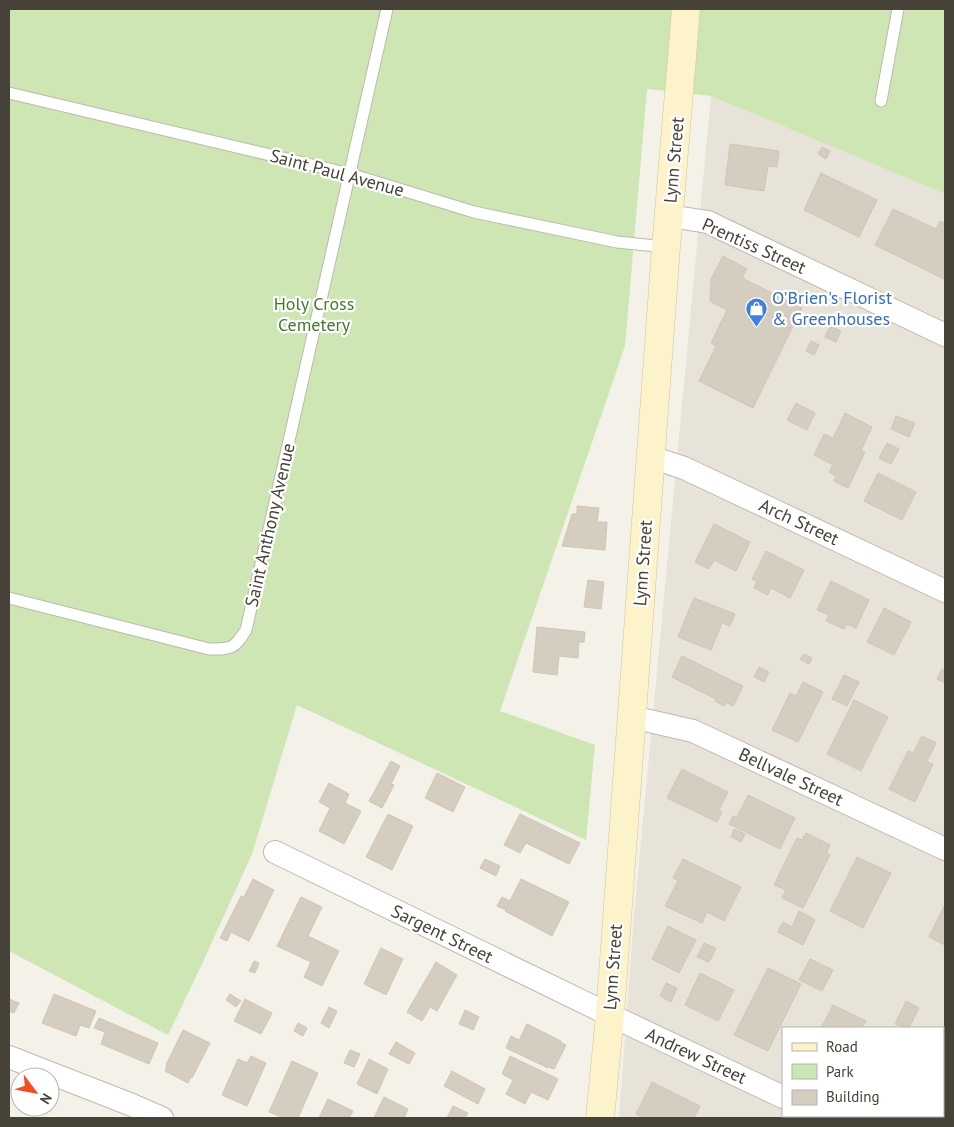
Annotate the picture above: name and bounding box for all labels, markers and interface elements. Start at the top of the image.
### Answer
street label: Lynn Street [658,116,689,204]
street label: Saint Paul Avenue [268,144,407,201]
street label: Prentiss Street [699,212,810,279]
place label: O'Brien's Florist & Greenhouses [772,286,892,330]
park label: Holy Cross Cemetery [274,292,354,336]
shop icon: O'Brien's Florist & Greenhouses [744,296,768,327]
street label: Saint Anthony Avenue [239,441,300,609]
street label: Arch Street [756,493,843,550]
street label: Lynn Street [628,519,657,607]
street label: Bellvale Street [735,742,847,811]
street label: Sargent Street [388,899,497,968]
street label: Lynn Street [598,923,627,1011]
street label: Andrew Street [642,1022,750,1089]
legend [782,1027,944,1117]
text: Road [826,1037,858,1056]
text: Park [826,1062,854,1081]
north arrow [10,1067,60,1117]
text: Building [826,1087,880,1106]
text: N [36,1090,56,1108]

